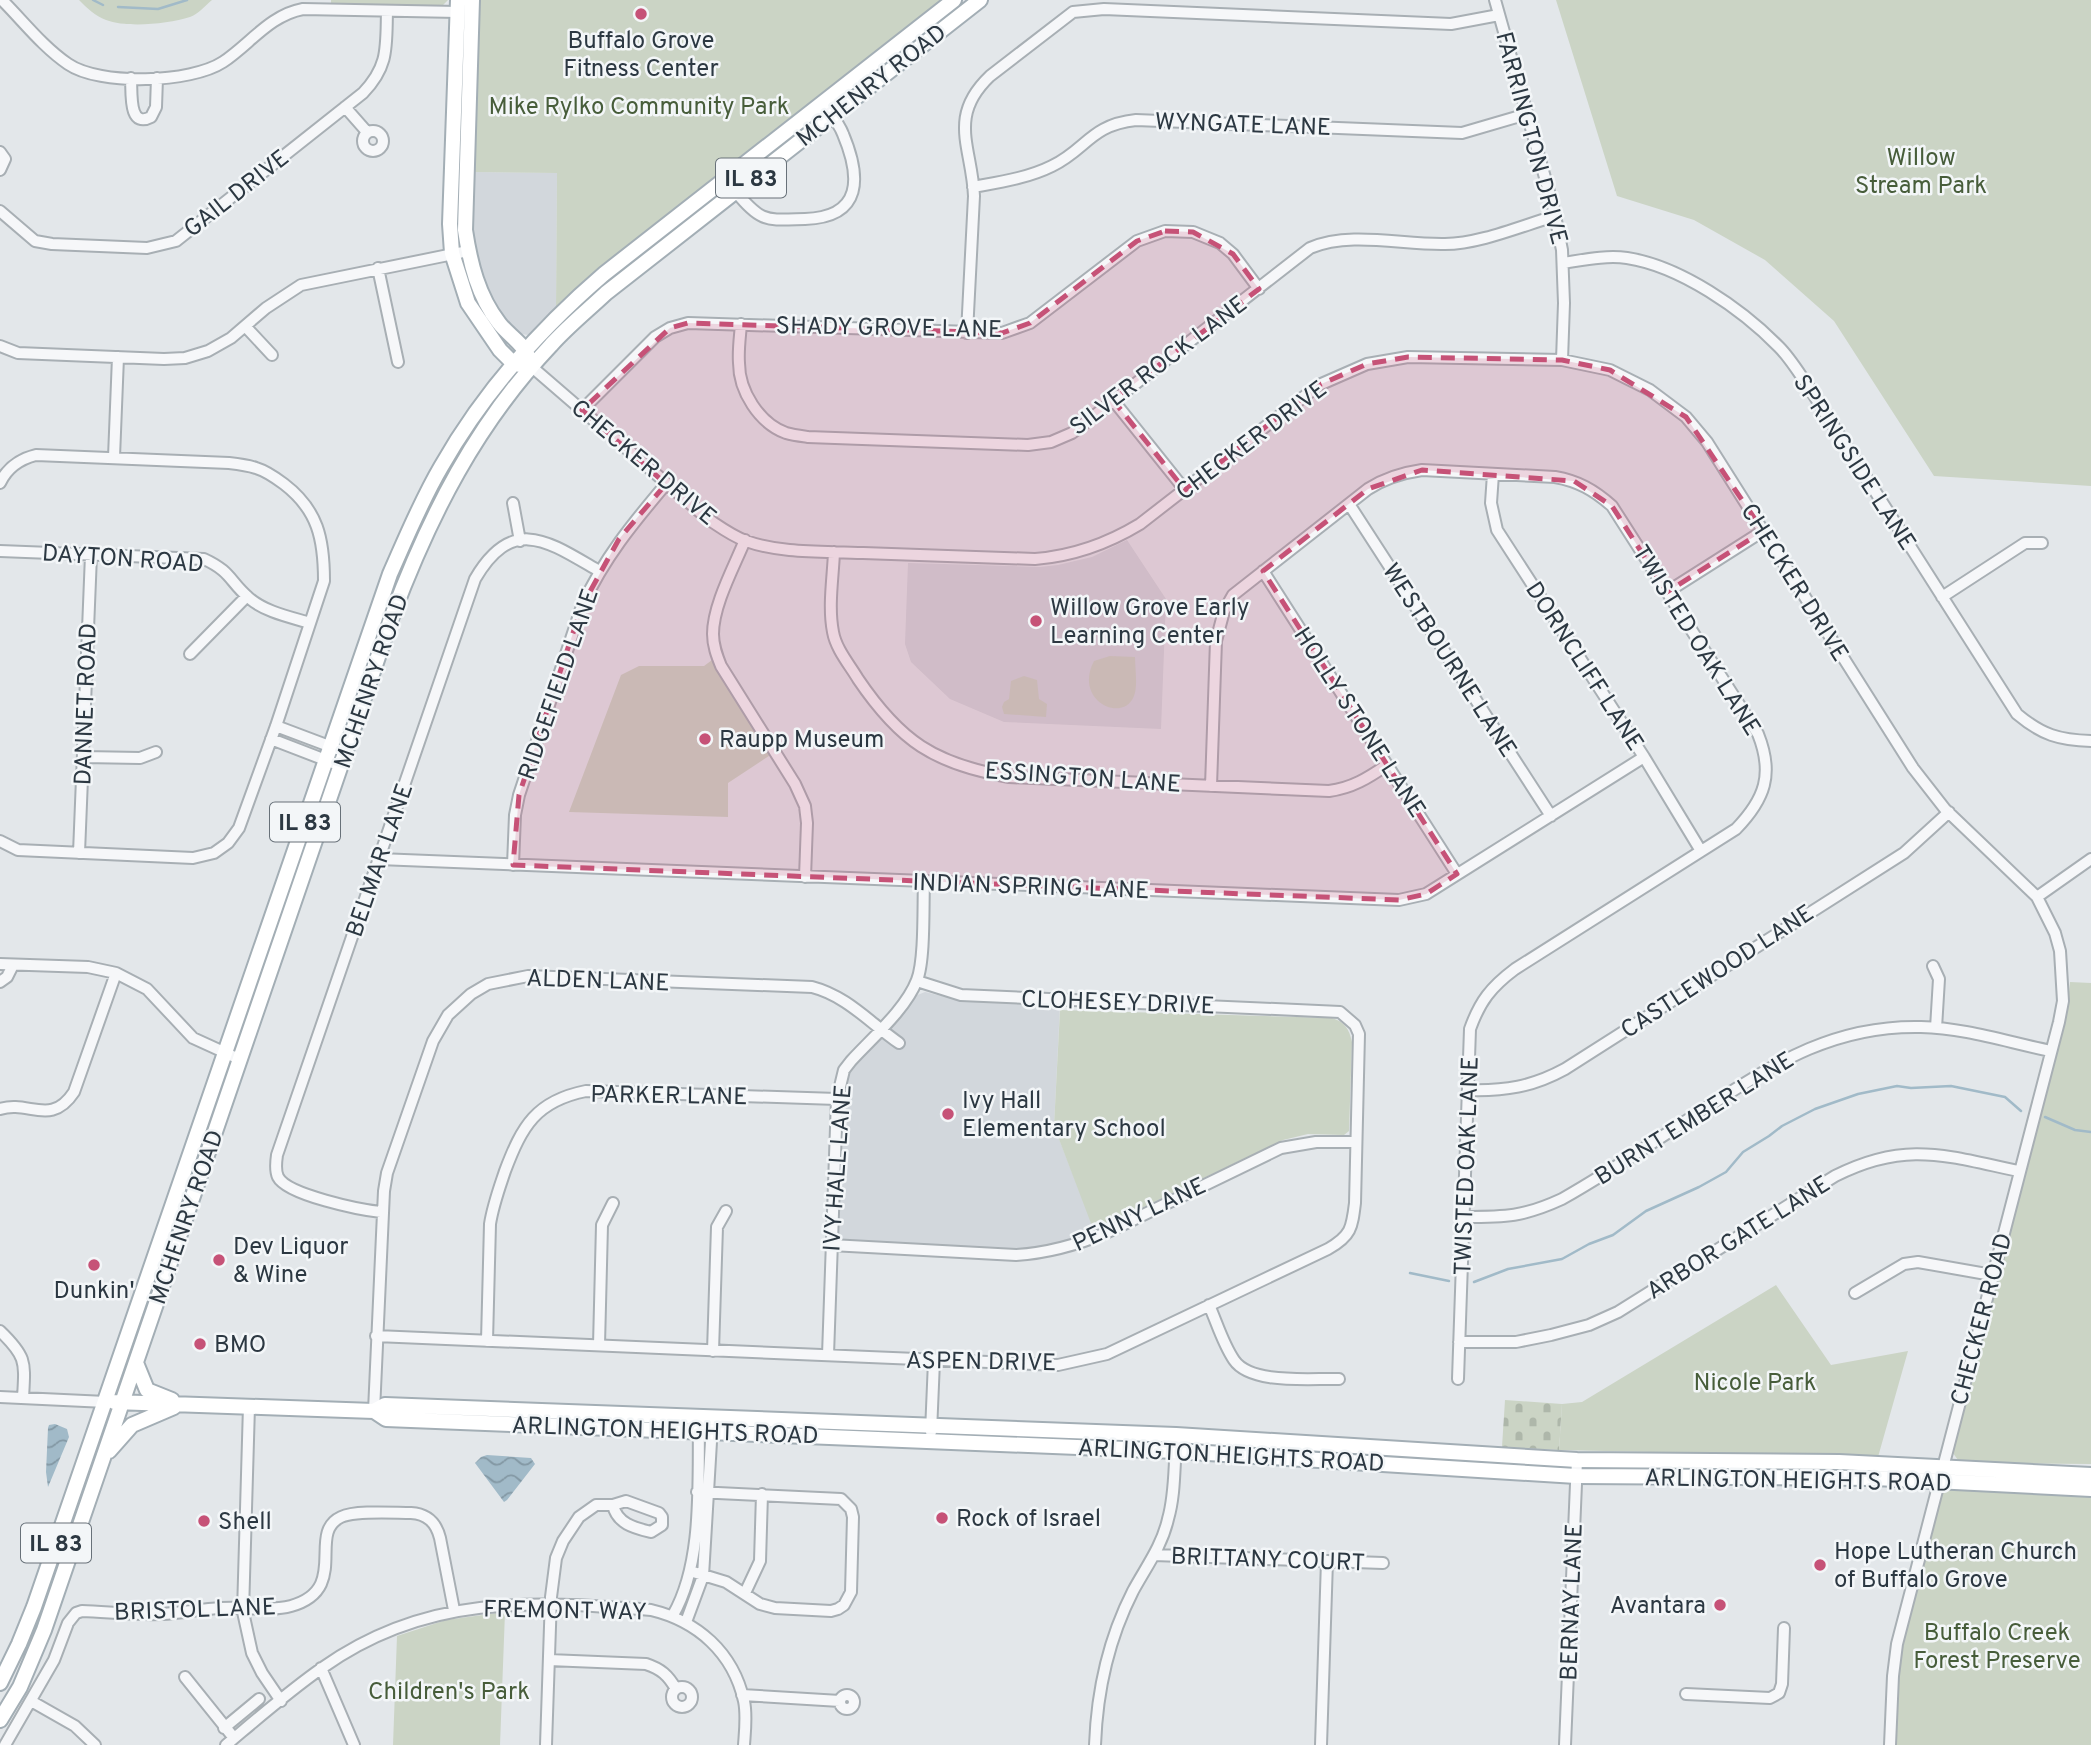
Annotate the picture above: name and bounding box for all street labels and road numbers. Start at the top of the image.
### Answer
street label: MCHENRY ROAD [791,19,953,155]
street label: FARRINGTON DRIVE [1487,29,1573,248]
street label: WYNGATE LANE [1154,108,1332,144]
street label: GAIL DRIVE [179,144,296,245]
road number: IL 83 [716,158,786,197]
street label: SILVER ROCK LANE [1065,290,1254,443]
street label: SHADY GROVE LANE [775,312,1003,346]
street label: SPRINGSIDE LANE [1785,369,1921,557]
street label: CHECKER DRIVE [1171,375,1334,508]
street label: CHECKER DRIVE [564,394,722,533]
street label: CHECKER DRIVE [1733,498,1854,668]
street label: DAYTON ROAD [41,539,205,581]
street label: TWISTED OAK LANE [1624,540,1766,742]
street label: WESTBOURNE LANE [1374,558,1522,764]
street label: DORNCLIFF LANE [1517,577,1649,757]
street label: RIDGEFIELD LANE [513,585,607,784]
street label: MCHENRY ROAD [329,590,417,773]
street label: DANNET ROAD [69,622,105,786]
street label: HOLLY STONE LANE [1286,622,1431,824]
street label: ESSINGTON LANE [984,757,1182,801]
street label: BELMAR LANE [341,780,421,941]
road number: IL 83 [270,802,340,842]
street label: INDIAN SPRING LANE [912,869,1150,907]
street label: CASTLEWOOD LANE [1616,899,1820,1046]
street label: ALDEN LANE [526,965,670,999]
street label: CLOHESEY DRIVE [1021,986,1215,1022]
street label: BURNT EMBER LANE [1590,1046,1800,1193]
street label: TWISTED OAK LANE [1449,1056,1487,1276]
street label: PARKER LANE [590,1081,748,1113]
street label: IVY HALL LANE [818,1084,860,1253]
street label: MCHENRY ROAD [144,1126,232,1309]
street label: ARBOR GATE LANE [1642,1170,1836,1307]
street label: PENNY LANE [1068,1172,1211,1260]
street label: CHECKER ROAD [1946,1230,2020,1409]
street label: ASPEN DRIVE [905,1347,1057,1379]
street label: ARLINGTON HEIGHTS ROAD [511,1412,819,1452]
street label: ARLINGTON HEIGHTS ROAD [1077,1434,1385,1480]
street label: ARLINGTON HEIGHTS ROAD [1644,1464,1952,1500]
street label: BERNAY LANE [1555,1523,1591,1681]
road number: IL 83 [21,1524,91,1562]
street label: BRITTANY COURT [1170,1543,1366,1579]
street label: BRISTOL LANE [114,1593,277,1629]
street label: FREMONT WAY [483,1596,647,1628]

